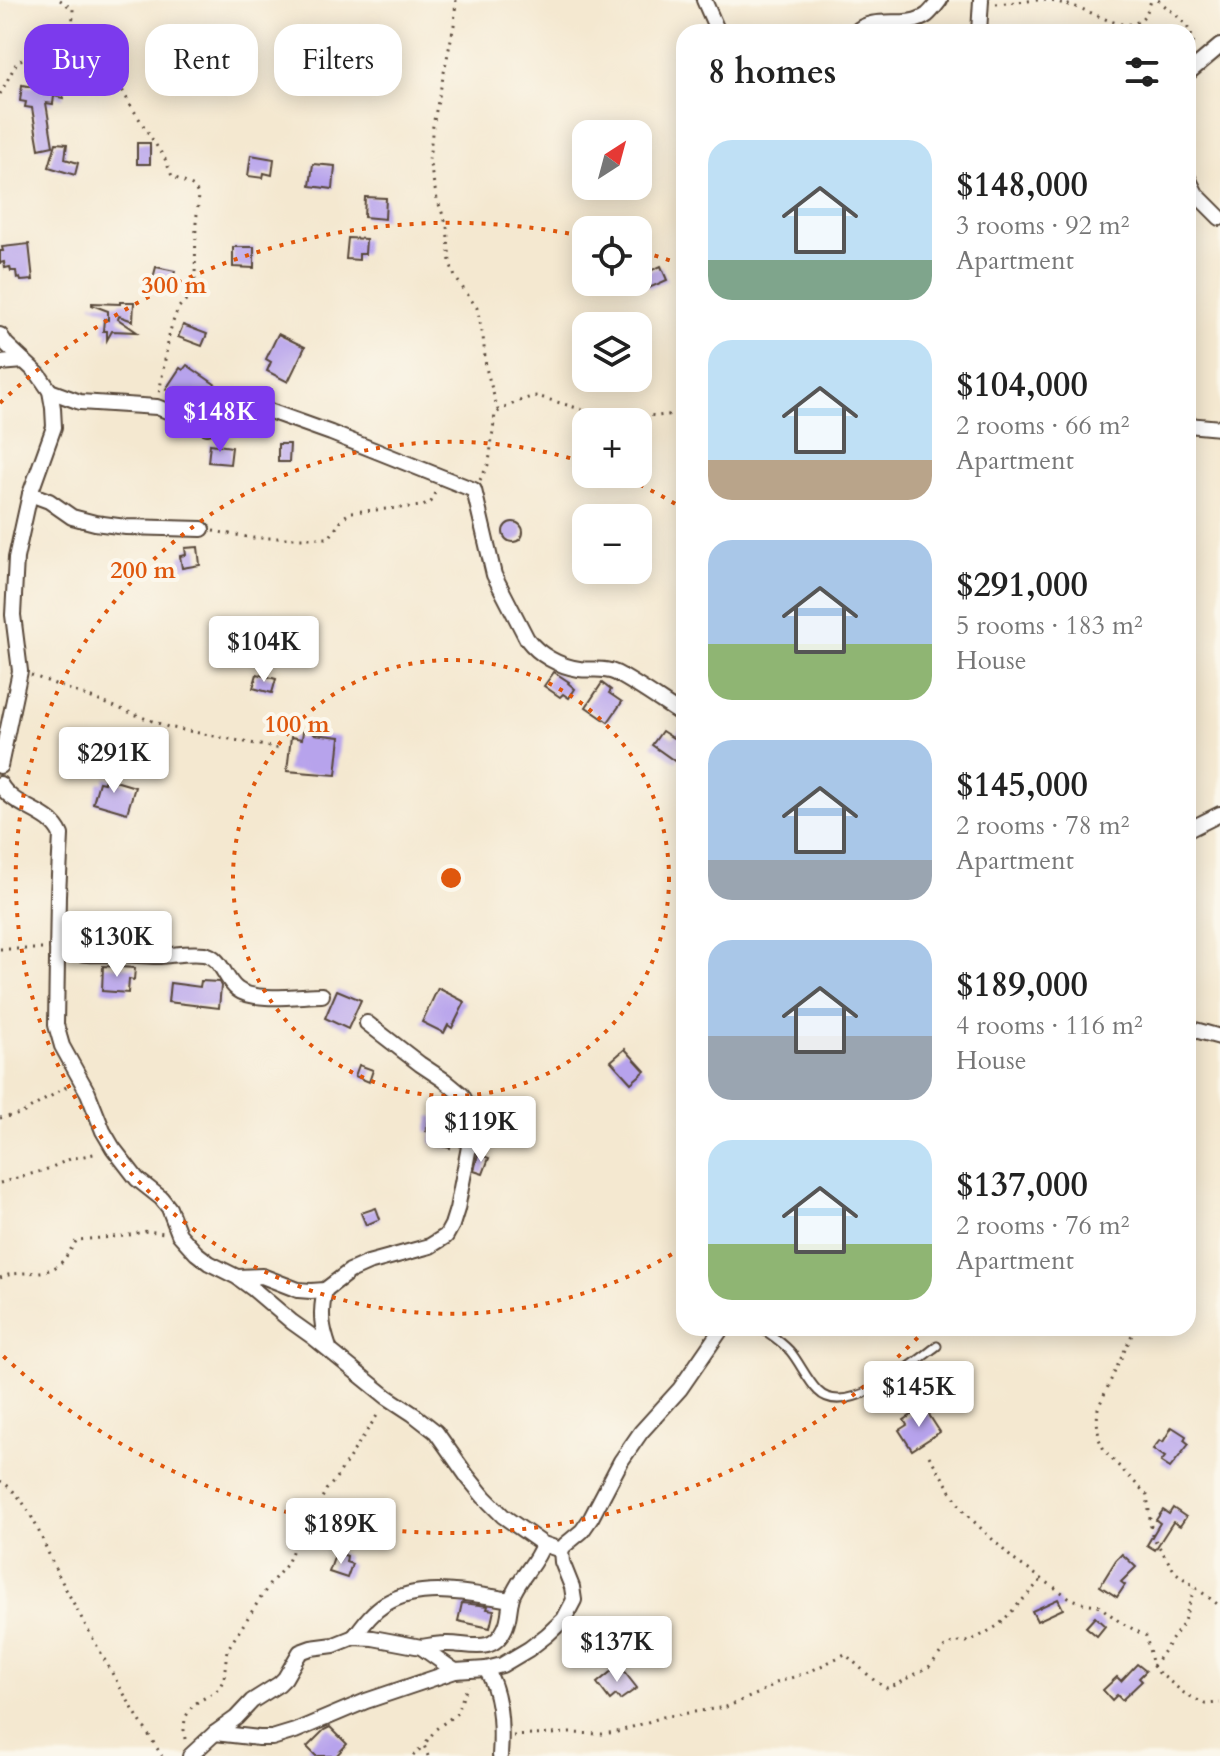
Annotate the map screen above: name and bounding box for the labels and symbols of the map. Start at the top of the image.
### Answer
north arrow [572,120,652,200]
text: 300 m [141,269,208,302]
pin: $148K [164,386,276,454]
text: 200 m [110,554,177,587]
pin: $104K [208,616,320,684]
text: 100 m [264,708,331,741]
pin: $291K [58,727,170,795]
centre of rings [437,864,465,892]
pin: $130K [61,911,173,979]
pin: $119K [425,1096,537,1164]
pin: $145K [863,1361,975,1429]
pin: $189K [285,1498,397,1566]
pin: $137K [561,1616,673,1684]

